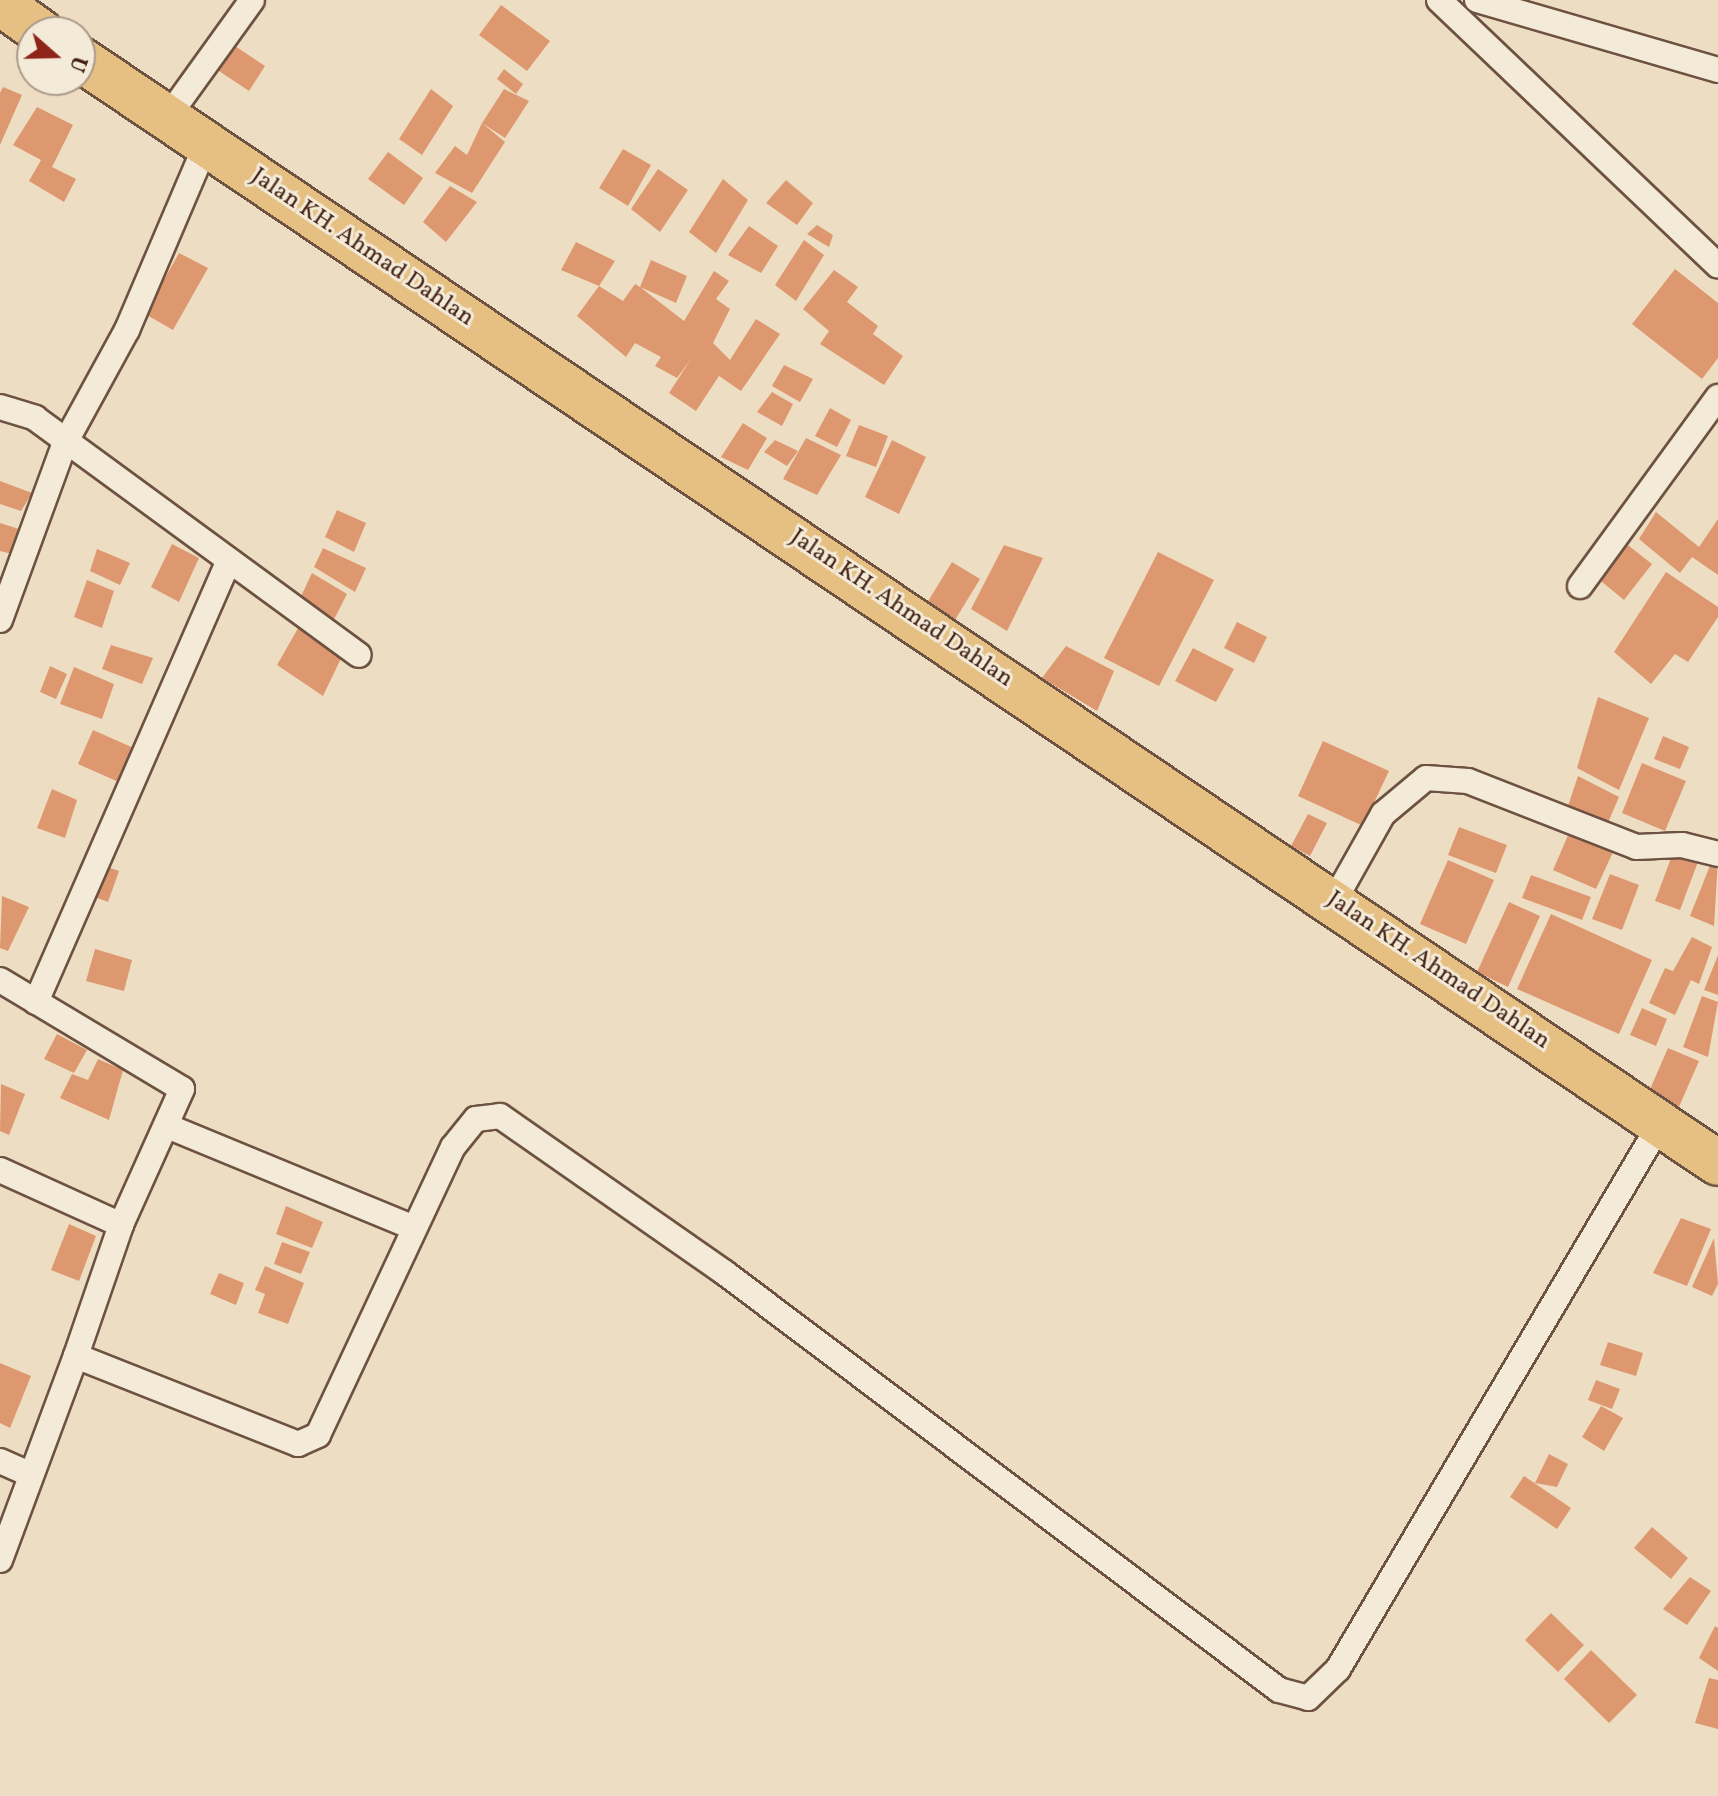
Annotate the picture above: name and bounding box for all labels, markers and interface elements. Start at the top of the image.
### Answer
north arrow [16,16,96,96]
text: U [60,51,94,76]
street label: Jalan KH. Ahmad Dahlan [245,163,479,333]
street label: Jalan KH. Ahmad Dahlan [784,524,1018,694]
street label: Jalan KH. Ahmad Dahlan [1321,886,1555,1056]

